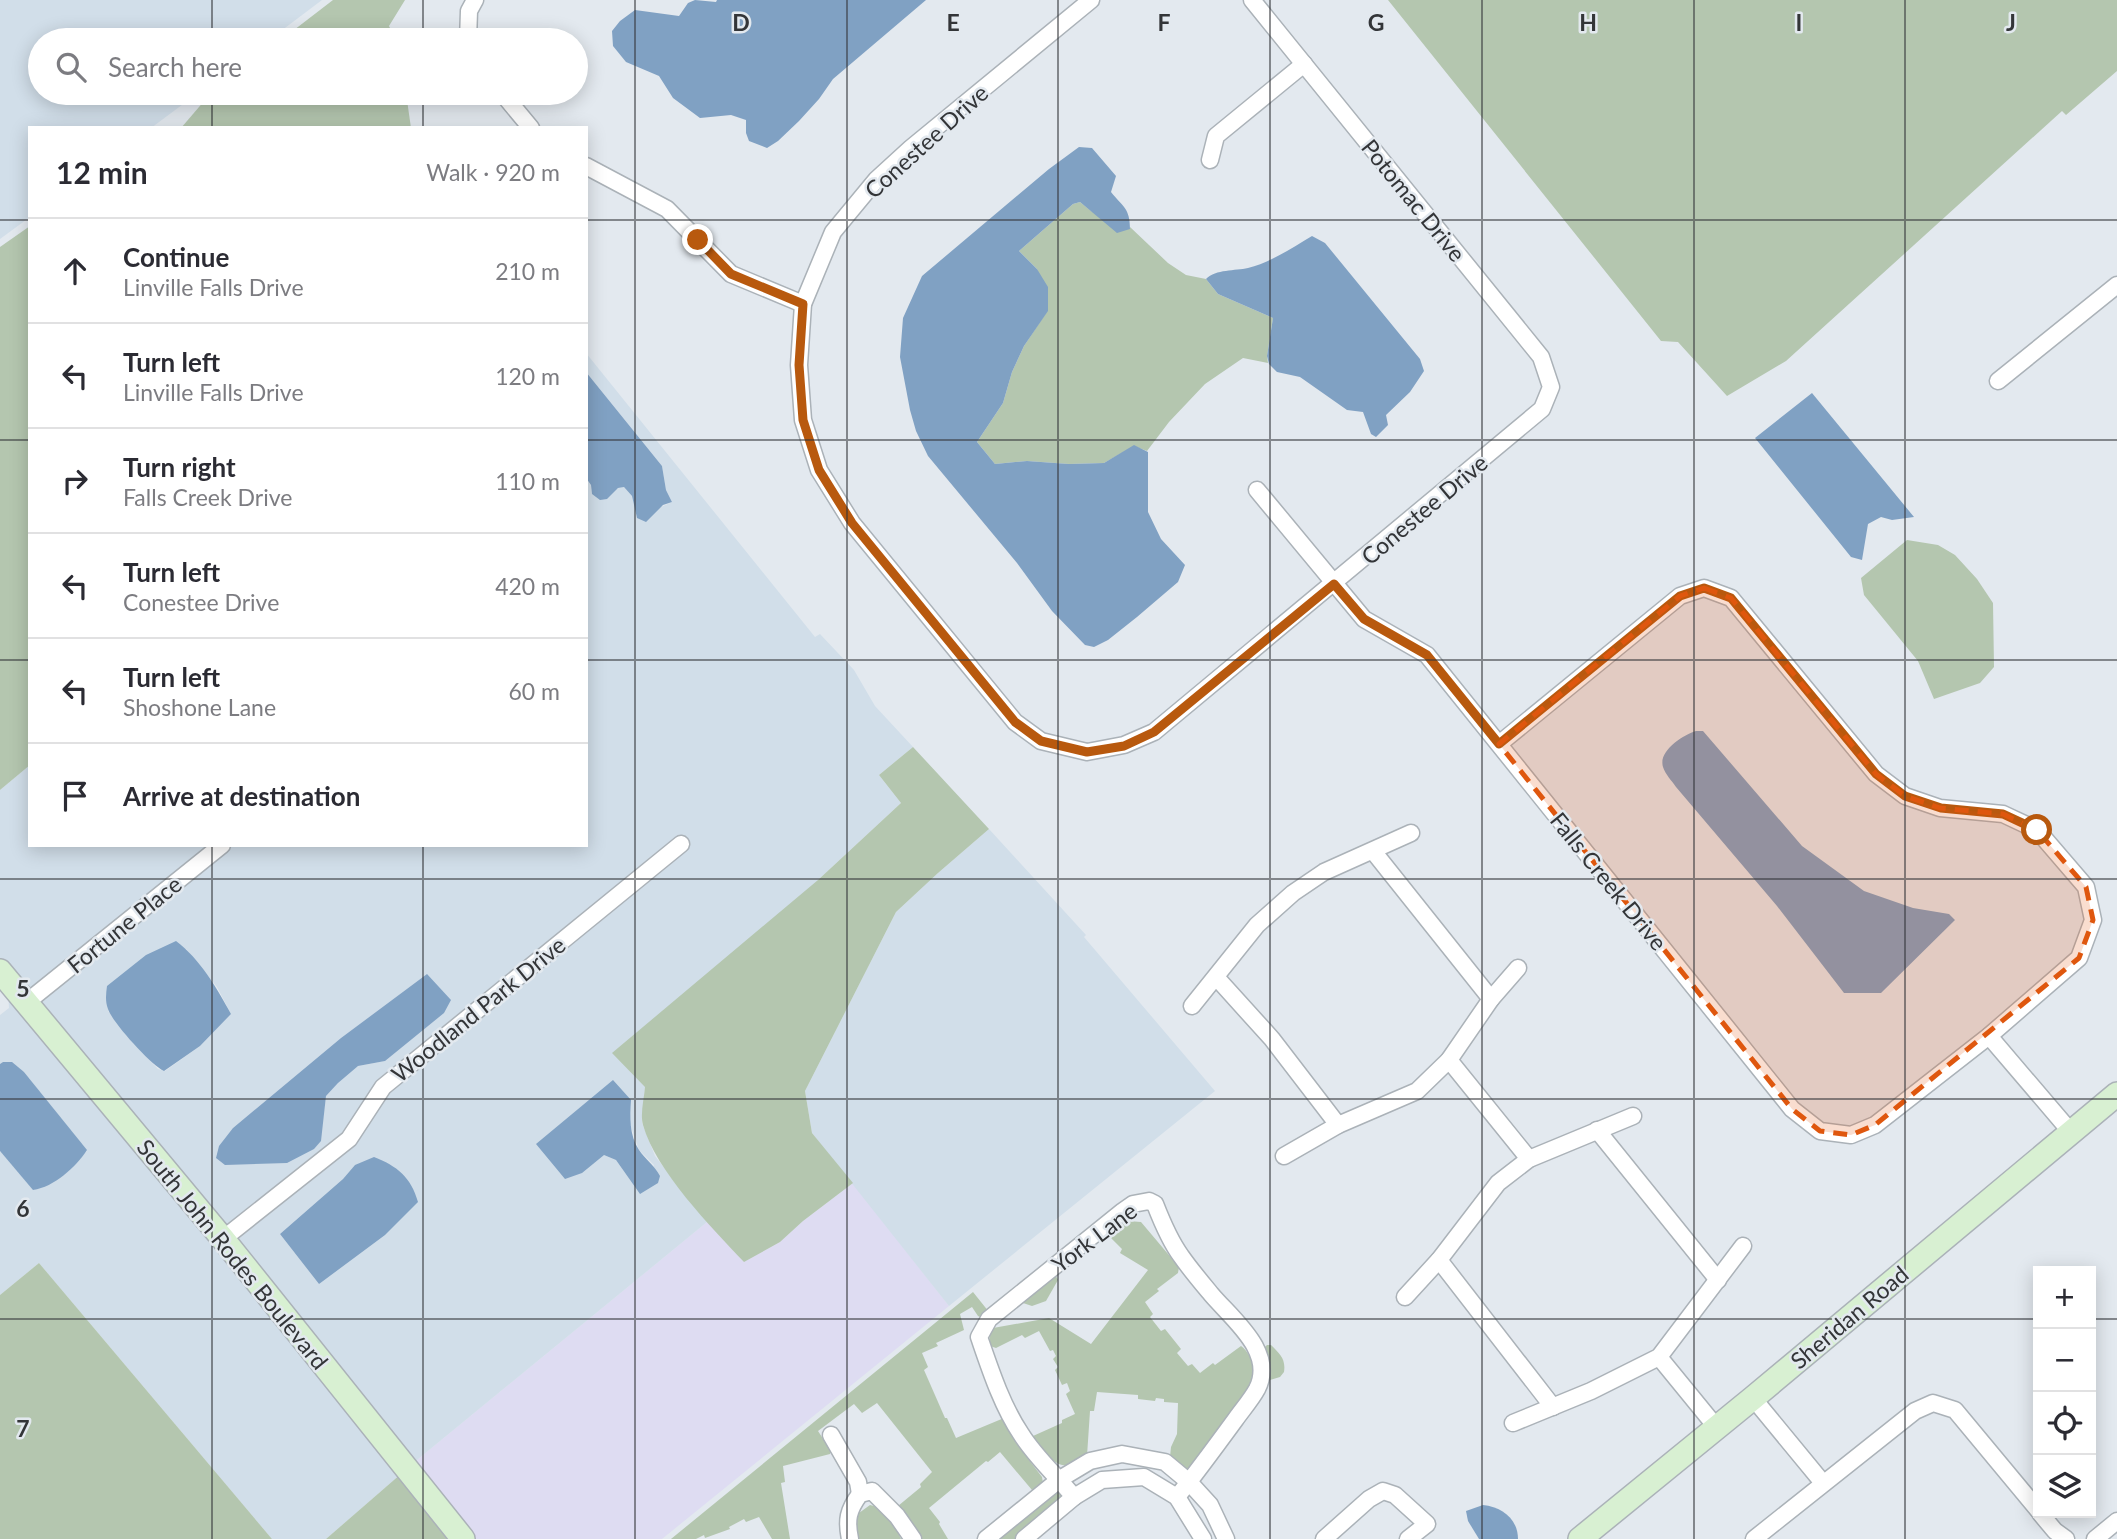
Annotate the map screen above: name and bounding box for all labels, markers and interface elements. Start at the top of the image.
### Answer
text: D [732,8,750,36]
text: E [946,8,960,36]
text: F [1157,8,1171,36]
text: G [1368,8,1384,36]
text: H [1579,8,1597,36]
text: I [1796,8,1802,36]
text: J [2006,8,2016,36]
search box [28,28,588,105]
icon: search [52,48,90,86]
text: Search here [108,51,242,83]
street label: Conestee Drive [859,78,993,204]
street label: Potomac Drive [1356,133,1472,267]
text: 12 min [56,154,148,190]
text: Walk · 920 m [426,158,560,186]
route end [682,224,713,255]
text: Continue [123,241,229,273]
icon: ahead [56,252,94,290]
text: 210 m [495,257,560,285]
text: Linville Falls Drive [123,273,304,301]
text: Turn left [123,346,220,378]
icon: left [56,357,94,395]
text: 120 m [495,362,560,390]
text: Linville Falls Drive [123,378,304,406]
street label: Conestee Drive [1355,448,1493,570]
text: Turn right [123,451,236,483]
icon: right [56,462,94,500]
text: 110 m [495,467,560,495]
text: Falls Creek Drive [123,483,292,511]
text: Turn left [123,556,220,588]
icon: left [56,567,94,605]
text: 420 m [495,572,560,600]
text: Conestee Drive [123,588,279,616]
text: Turn left [123,661,220,693]
icon: left [56,672,94,710]
text: 60 m [509,677,560,705]
text: Shoshone Lane [123,693,276,721]
icon: arrive [56,777,94,815]
text: Arrive at destination [123,780,360,812]
street label: Falls Creek Drive [1545,806,1673,956]
route start [2021,814,2052,845]
street label: Fortune Place [61,869,187,979]
street label: Woodland Park Drive [385,930,571,1088]
text: 5 [16,974,30,1002]
street label: South John Rodes Boulevard [132,1133,334,1375]
text: 6 [16,1194,30,1222]
street label: York Lane [1046,1196,1142,1278]
street label: Sheridan Road [1784,1260,1914,1374]
map controls [2033,1266,2096,1518]
button: + [2033,1266,2096,1329]
button: − [2033,1329,2096,1392]
button: locate [2033,1392,2096,1455]
text: 7 [16,1414,30,1442]
button: layers [2033,1455,2096,1518]

